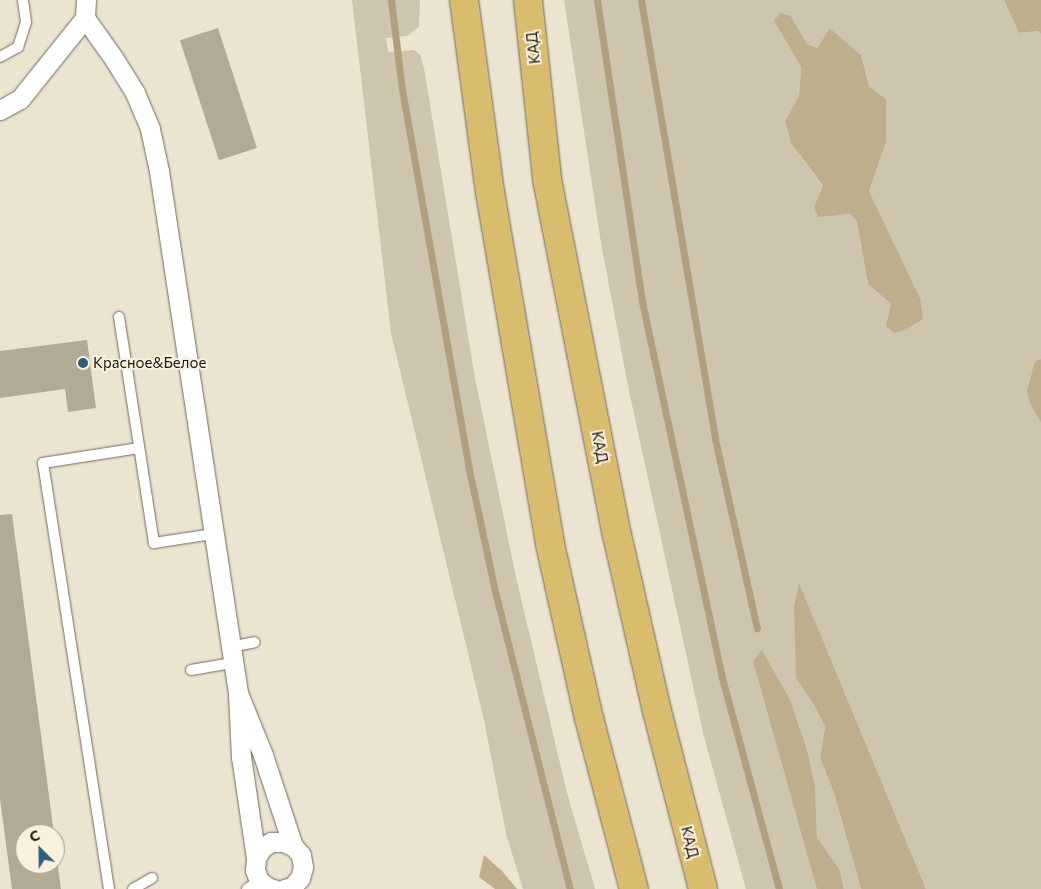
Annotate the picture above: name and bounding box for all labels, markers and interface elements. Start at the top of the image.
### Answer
street label: КАД [522,31,544,65]
place label: Красное&Белое [93,354,206,372]
marker: Красное&Белое [77,357,89,369]
street label: КАД [588,429,612,465]
north arrow [15,824,65,874]
street label: КАД [677,824,703,860]
text: С [27,826,42,845]

